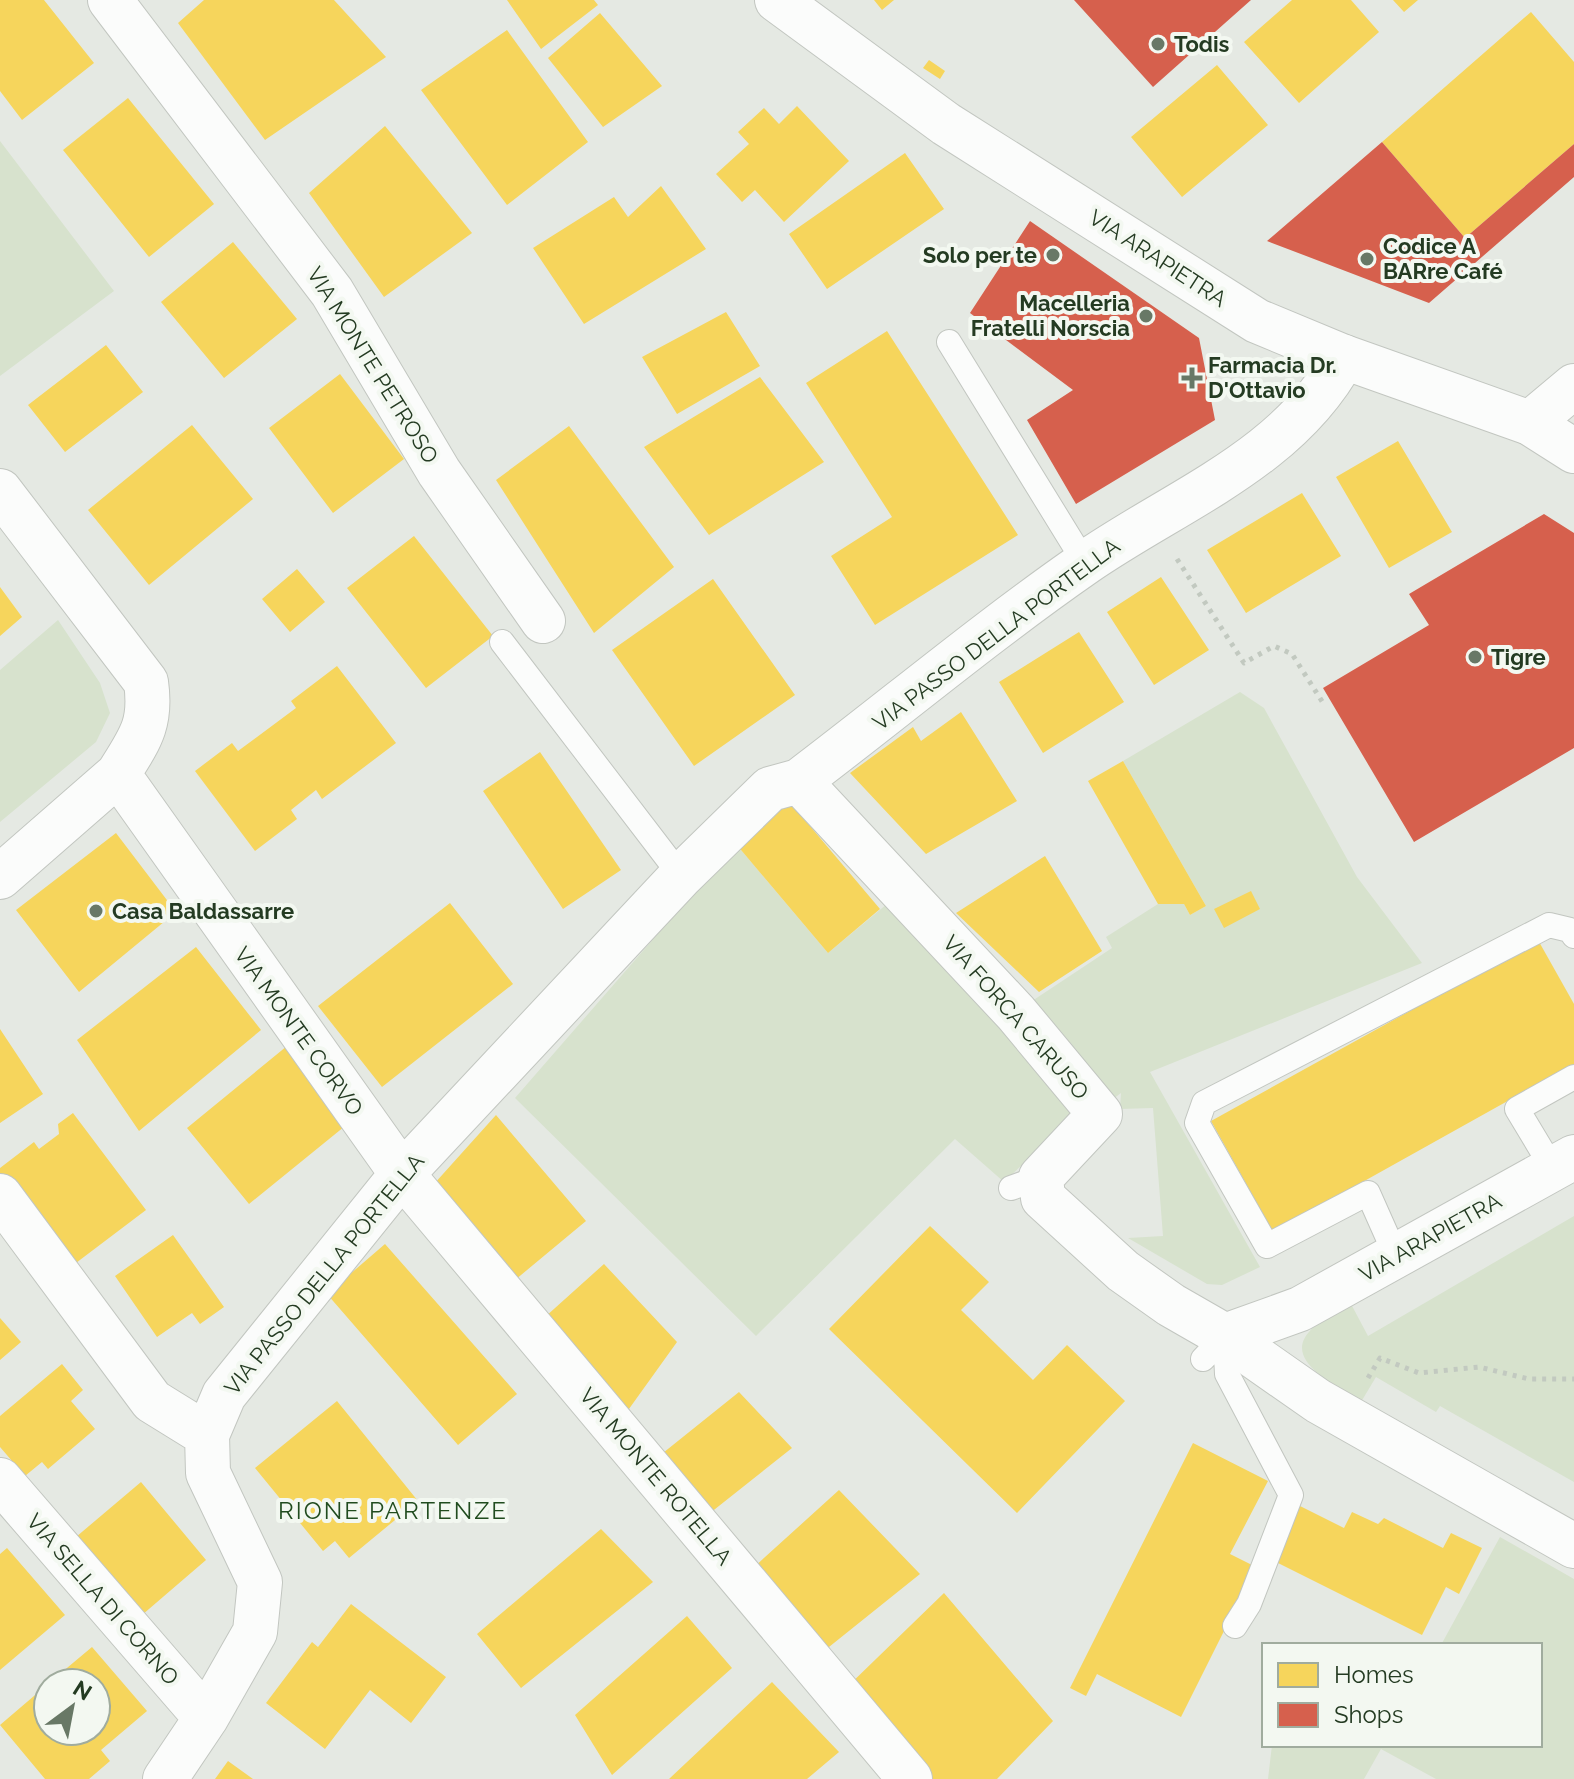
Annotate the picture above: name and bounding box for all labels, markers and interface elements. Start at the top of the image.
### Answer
place label: Todis [1174,31,1230,57]
marker: Todis [1149,35,1167,53]
street label: VIA ARAPIETRA [1084,204,1232,312]
place label: Codice A BARre Café [1383,233,1503,284]
place label: Solo per te [923,242,1037,268]
marker: Solo per te [1044,246,1062,264]
marker: Codice A BARre Café [1358,250,1376,268]
street label: VIA MONTE PETROSO [302,262,444,468]
place label: Macelleria Fratelli Norscia [971,290,1130,341]
marker: Macelleria Fratelli Norscia [1137,307,1155,325]
place label: Farmacia Dr. D'Ottavio [1208,352,1337,403]
marker: Farmacia Dr. D'Ottavio [1183,369,1201,387]
street label: VIA PASSO DELLA PORTELLA [867,532,1125,735]
place label: Tigre [1491,644,1546,670]
marker: Tigre [1466,648,1484,666]
place label: Casa Baldassarre [112,898,294,924]
marker: Casa Baldassarre [87,902,105,920]
street label: VIA FORCA CARUSO [938,930,1094,1104]
street label: VIA MONTE CORVO [229,942,369,1120]
street label: VIA PASSO DELLA PORTELLA [219,1148,429,1400]
street label: VIA ARAPIETRA [1354,1187,1506,1287]
street label: VIA MONTE ROTELLA [574,1382,738,1570]
district label: RIONE PARTENZE [278,1496,508,1525]
street label: VIA SELLA DI CORNO [21,1507,185,1691]
legend [1262,1643,1542,1747]
text: Homes [1334,1660,1414,1689]
north arrow [32,1667,112,1747]
text: Shops [1334,1700,1403,1729]

